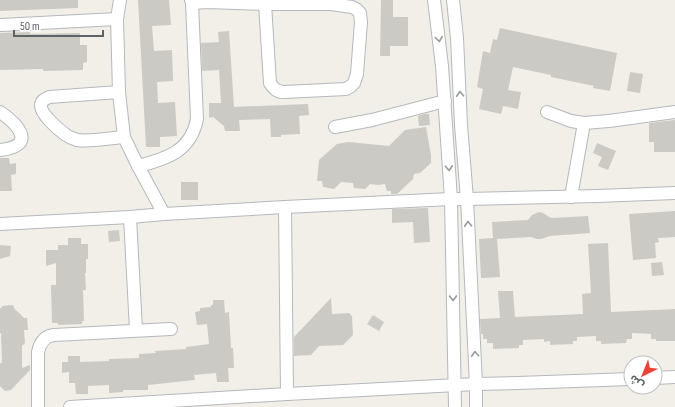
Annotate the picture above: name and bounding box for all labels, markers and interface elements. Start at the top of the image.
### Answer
scale bar [14,12,103,38]
text: 50 m [20,19,40,34]
one-way arrow [434,36,443,42]
one-way arrow [456,91,464,97]
one-way arrow [445,165,454,171]
one-way arrow [464,221,472,227]
one-way arrow [449,295,457,301]
one-way arrow [470,351,479,357]
north arrow [623,355,663,395]
text: ش [627,372,646,392]

